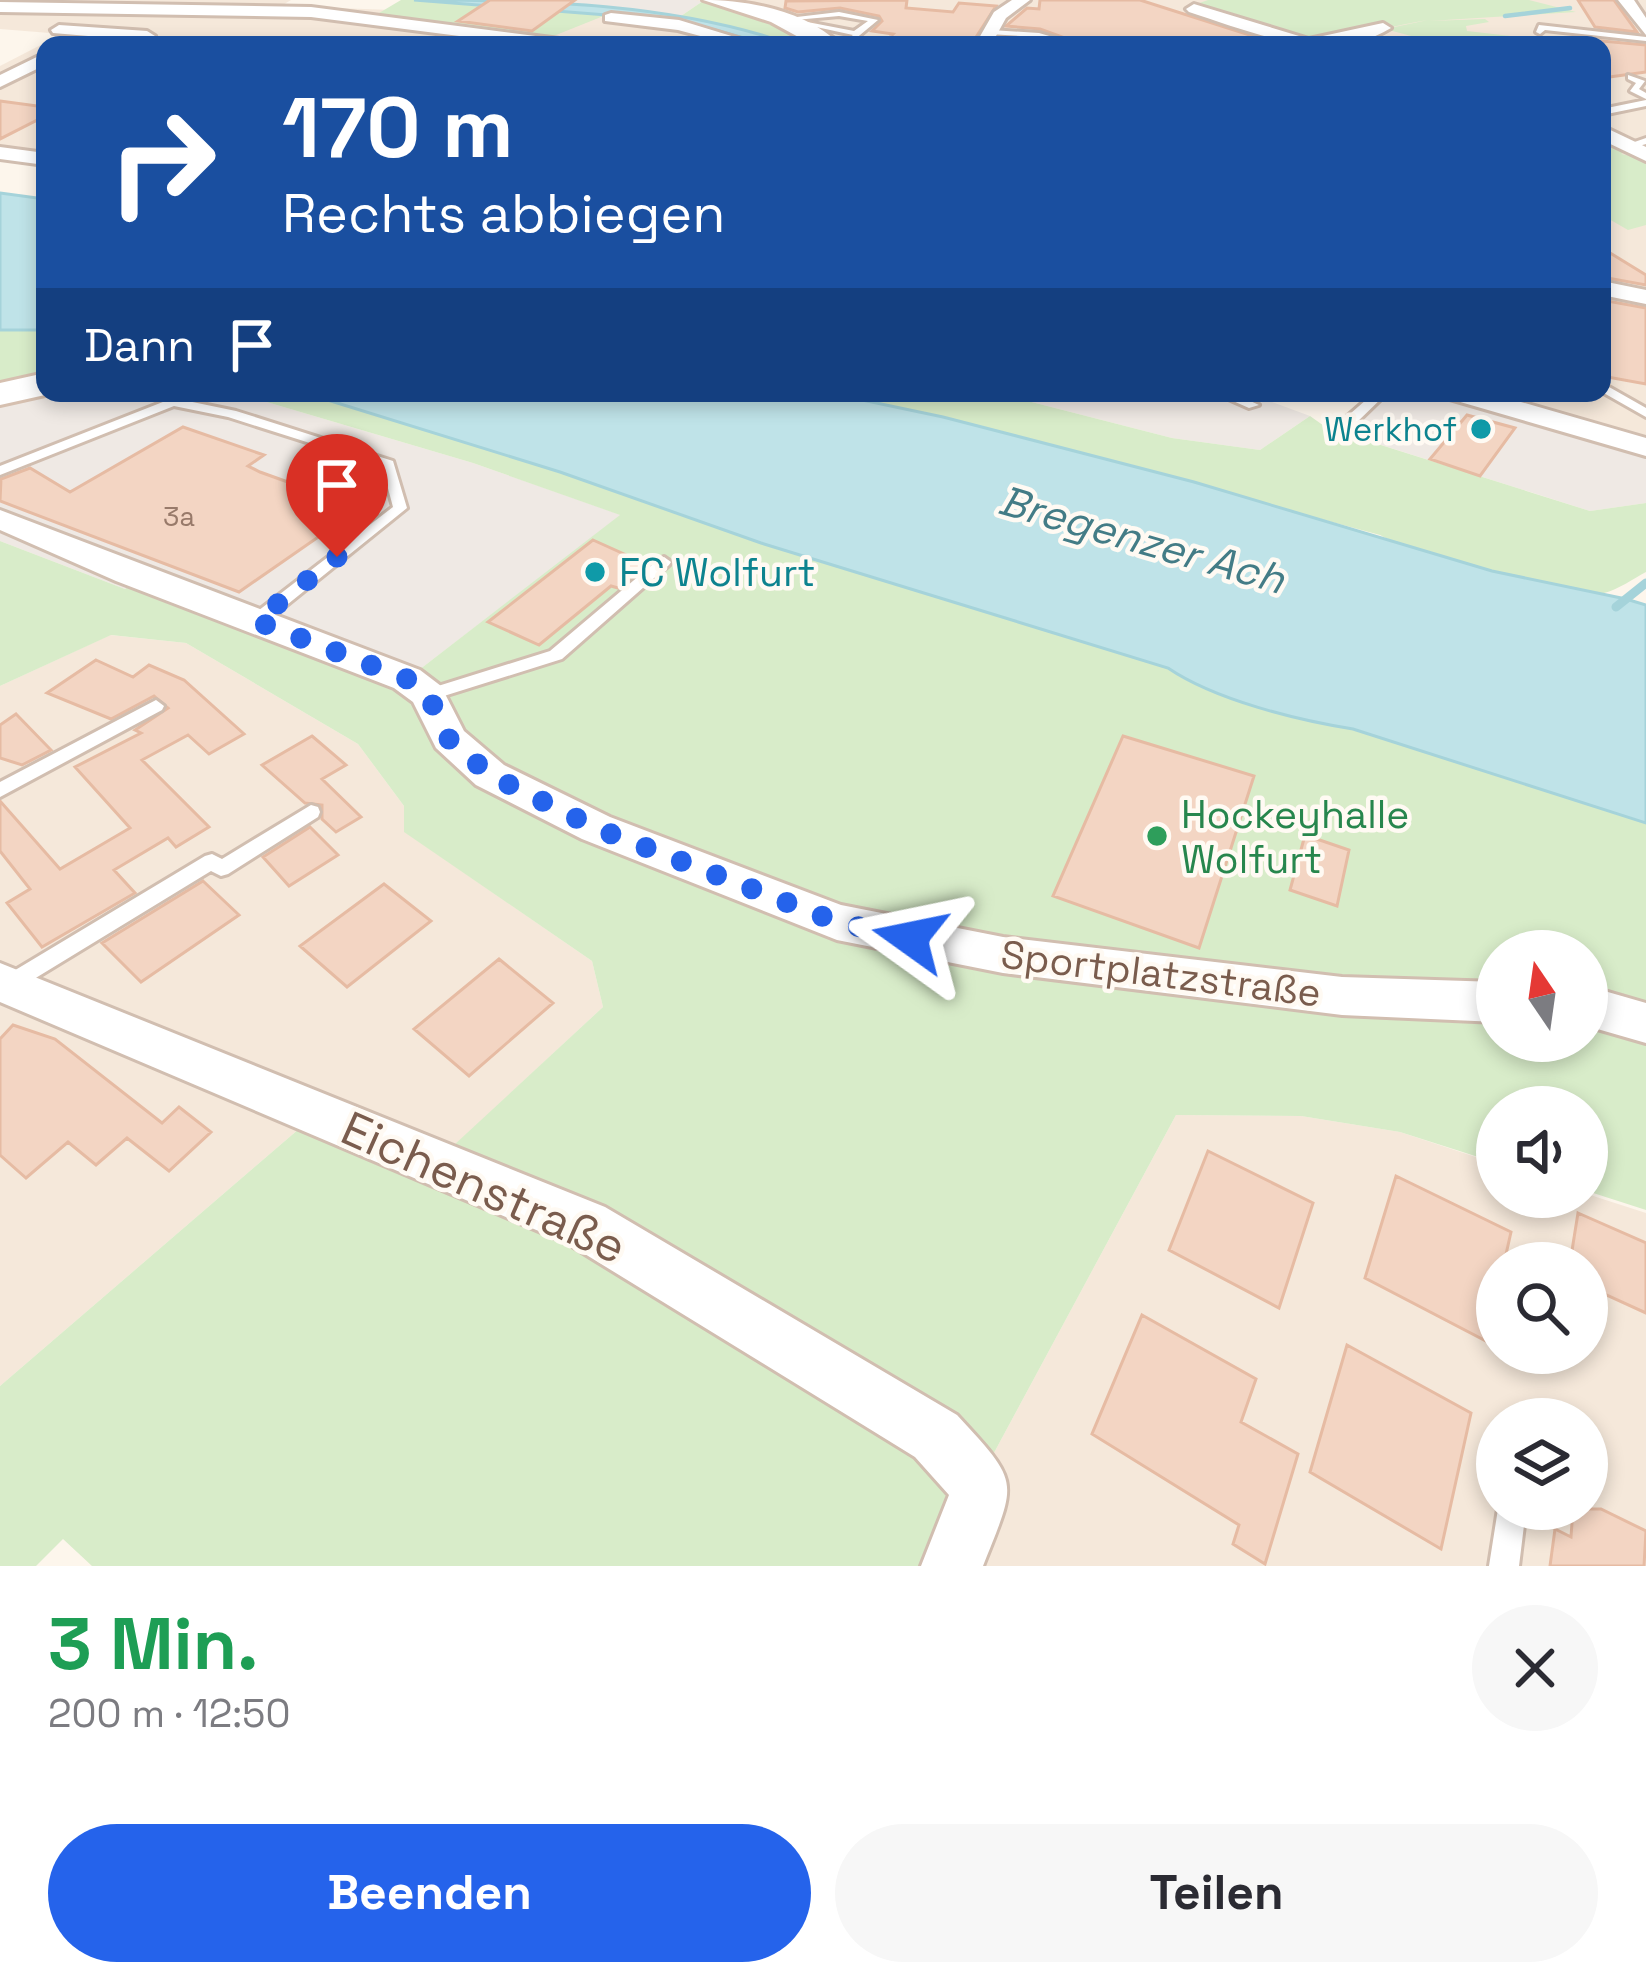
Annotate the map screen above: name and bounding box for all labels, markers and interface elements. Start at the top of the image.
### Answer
text: 170 m [282,74,514,182]
icon: right [84,84,240,240]
text: Rechts abbiegen [282,179,725,248]
icon: arrive [219,312,285,378]
text: Dann [84,317,195,374]
place label: Werkhof [1324,409,1457,451]
marker: Werkhof [1468,416,1494,442]
pin [286,434,388,557]
icon: arrive [304,452,370,518]
water label: Bregenzer Ach [993,473,1292,606]
house number: 3a [163,499,195,534]
place label: FC Wolfurt [619,548,816,597]
marker: FC Wolfurt [582,559,608,585]
place label: Hockeyhalle Wolfurt [1181,790,1409,884]
marker: Hockeyhalle Wolfurt [1144,823,1170,849]
position arrow [847,875,973,1001]
street label: Sportplatzstraße [998,930,1324,1017]
north arrow [1476,930,1608,1062]
map controls [1476,930,1608,1530]
button: sound [1476,1086,1608,1218]
street label: Eichenstraße [332,1098,636,1277]
button: search [1476,1242,1608,1374]
button: layers [1476,1398,1608,1530]
text: 3 Min. [48,1598,259,1690]
button: close [1472,1605,1598,1731]
text: 200 m · 12:50 [48,1689,290,1738]
button: Beenden [48,1824,811,1962]
button: Teilen [835,1824,1598,1962]

